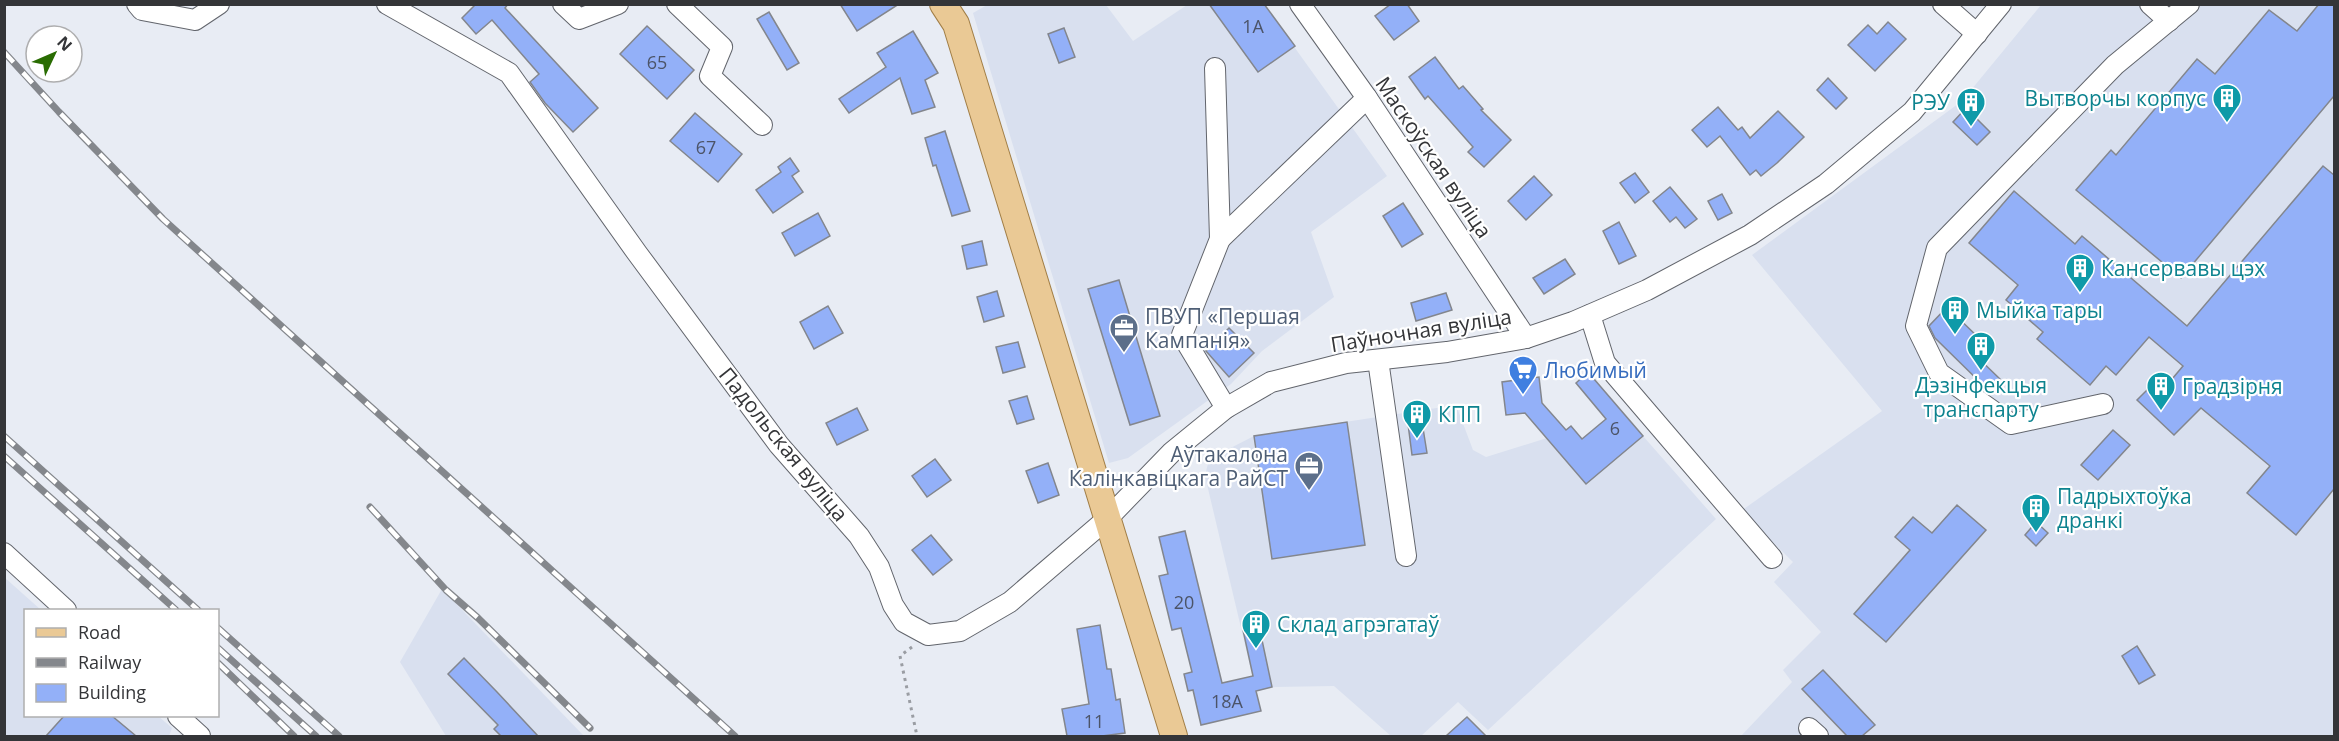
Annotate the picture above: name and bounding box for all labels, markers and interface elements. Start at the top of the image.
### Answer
house number: 1А [1242,14,1264,38]
north arrow [24,24,84,84]
text: N [52,31,77,56]
house number: 65 [647,50,667,74]
street label: Маскоўская вуліца [1370,71,1498,243]
building icon: Вытворчы корпус [2211,82,2243,124]
place label: Вытворчы корпус [2025,84,2206,112]
building icon: РЭУ [1955,86,1987,128]
place label: РЭУ [1911,88,1950,116]
house number: 67 [696,135,716,159]
building icon: Кансервавы цэх [2064,252,2096,294]
place label: Кансервавы цэх [2101,254,2265,282]
building icon: Мыйка тары [1939,294,1971,336]
place label: Мыйка тары [1976,296,2103,324]
place label: ПВУП «Першая Кампанія» [1145,302,1300,354]
street label: Паўночная вуліца [1328,302,1514,358]
office icon: ПВУП «Першая Кампанія» [1108,312,1140,354]
building icon: Дэзінфекцыя транспарту [1965,330,1997,372]
supermarket icon: Любимый [1507,354,1539,396]
place label: Любимый [1544,356,1647,384]
street label: Падольская вуліца [713,361,855,527]
building icon: Градзірня [2145,370,2177,412]
place label: Дэзінфекцыя транспарту [1915,371,2047,423]
place label: Градзірня [2182,372,2283,400]
building icon: КПП [1401,398,1433,440]
place label: КПП [1438,400,1481,428]
house number: 6 [1610,416,1620,440]
place label: Аўтакалона Калінкавіцкага РайСТ [1069,440,1288,492]
office icon: Аўтакалона Калінкавіцкага РайСТ [1293,450,1325,492]
place label: Падрыхтоўка дранкі [2057,482,2192,534]
building icon: Падрыхтоўка дранкі [2020,492,2052,534]
house number: 20 [1174,590,1194,614]
building icon: Склад агрэгатаў [1240,608,1272,650]
legend [24,609,219,717]
place label: Склад агрэгатаў [1277,610,1440,638]
text: Road [78,620,121,644]
text: Railway [78,650,142,674]
text: Building [78,680,146,704]
house number: 18А [1211,689,1244,713]
house number: 11 [1084,709,1104,733]

